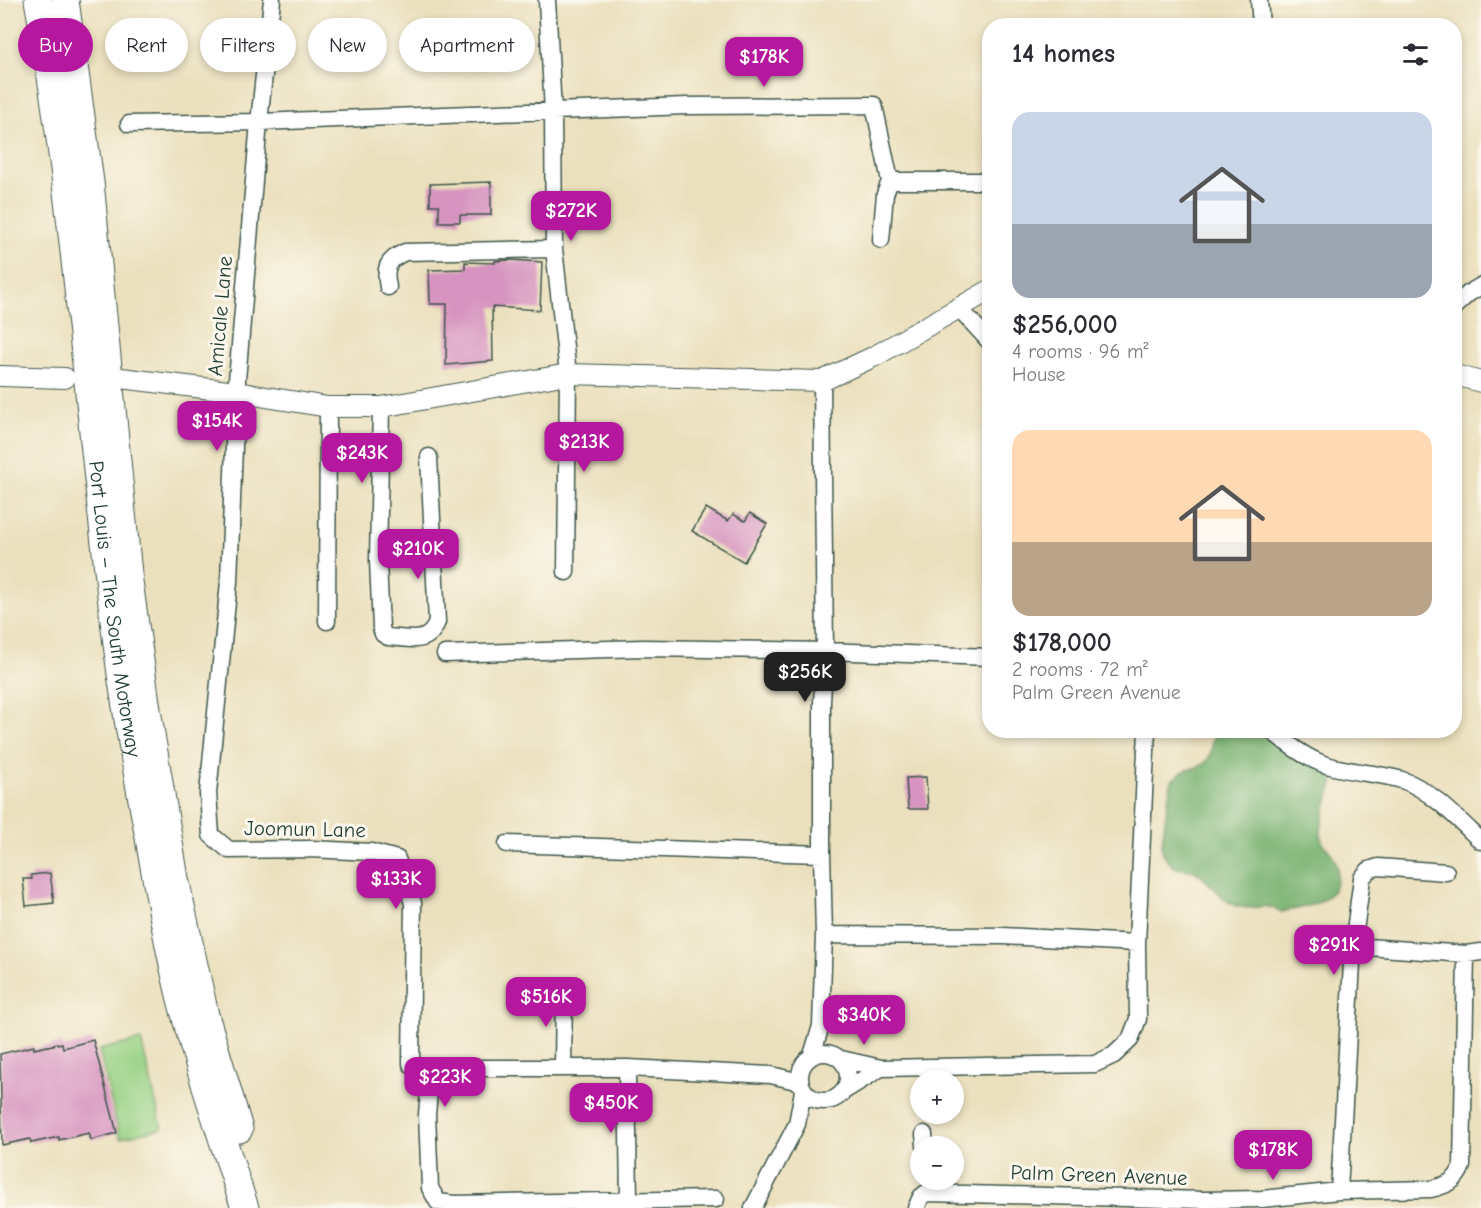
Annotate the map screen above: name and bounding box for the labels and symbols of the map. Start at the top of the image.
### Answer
pin: $178K [722,37,806,88]
pin: $272K [529,191,613,242]
street label: Amicale Lane [203,255,237,377]
pin: $154K [175,401,259,452]
pin: $213K [542,422,626,473]
pin: $243K [320,433,404,484]
street label: Port Louis – The South Motorway [84,460,146,760]
pin: $210K [376,529,460,580]
pin: $256K [763,652,847,703]
street label: Joomun Lane [244,816,366,842]
pin: $133K [354,859,438,910]
pin: $291K [1292,925,1376,976]
pin: $516K [504,977,588,1028]
pin: $340K [822,995,906,1046]
pin: $223K [403,1057,487,1108]
pin: $450K [569,1083,653,1134]
pin: $178K [1231,1130,1315,1181]
street label: Palm Green Avenue [1010,1160,1188,1190]

